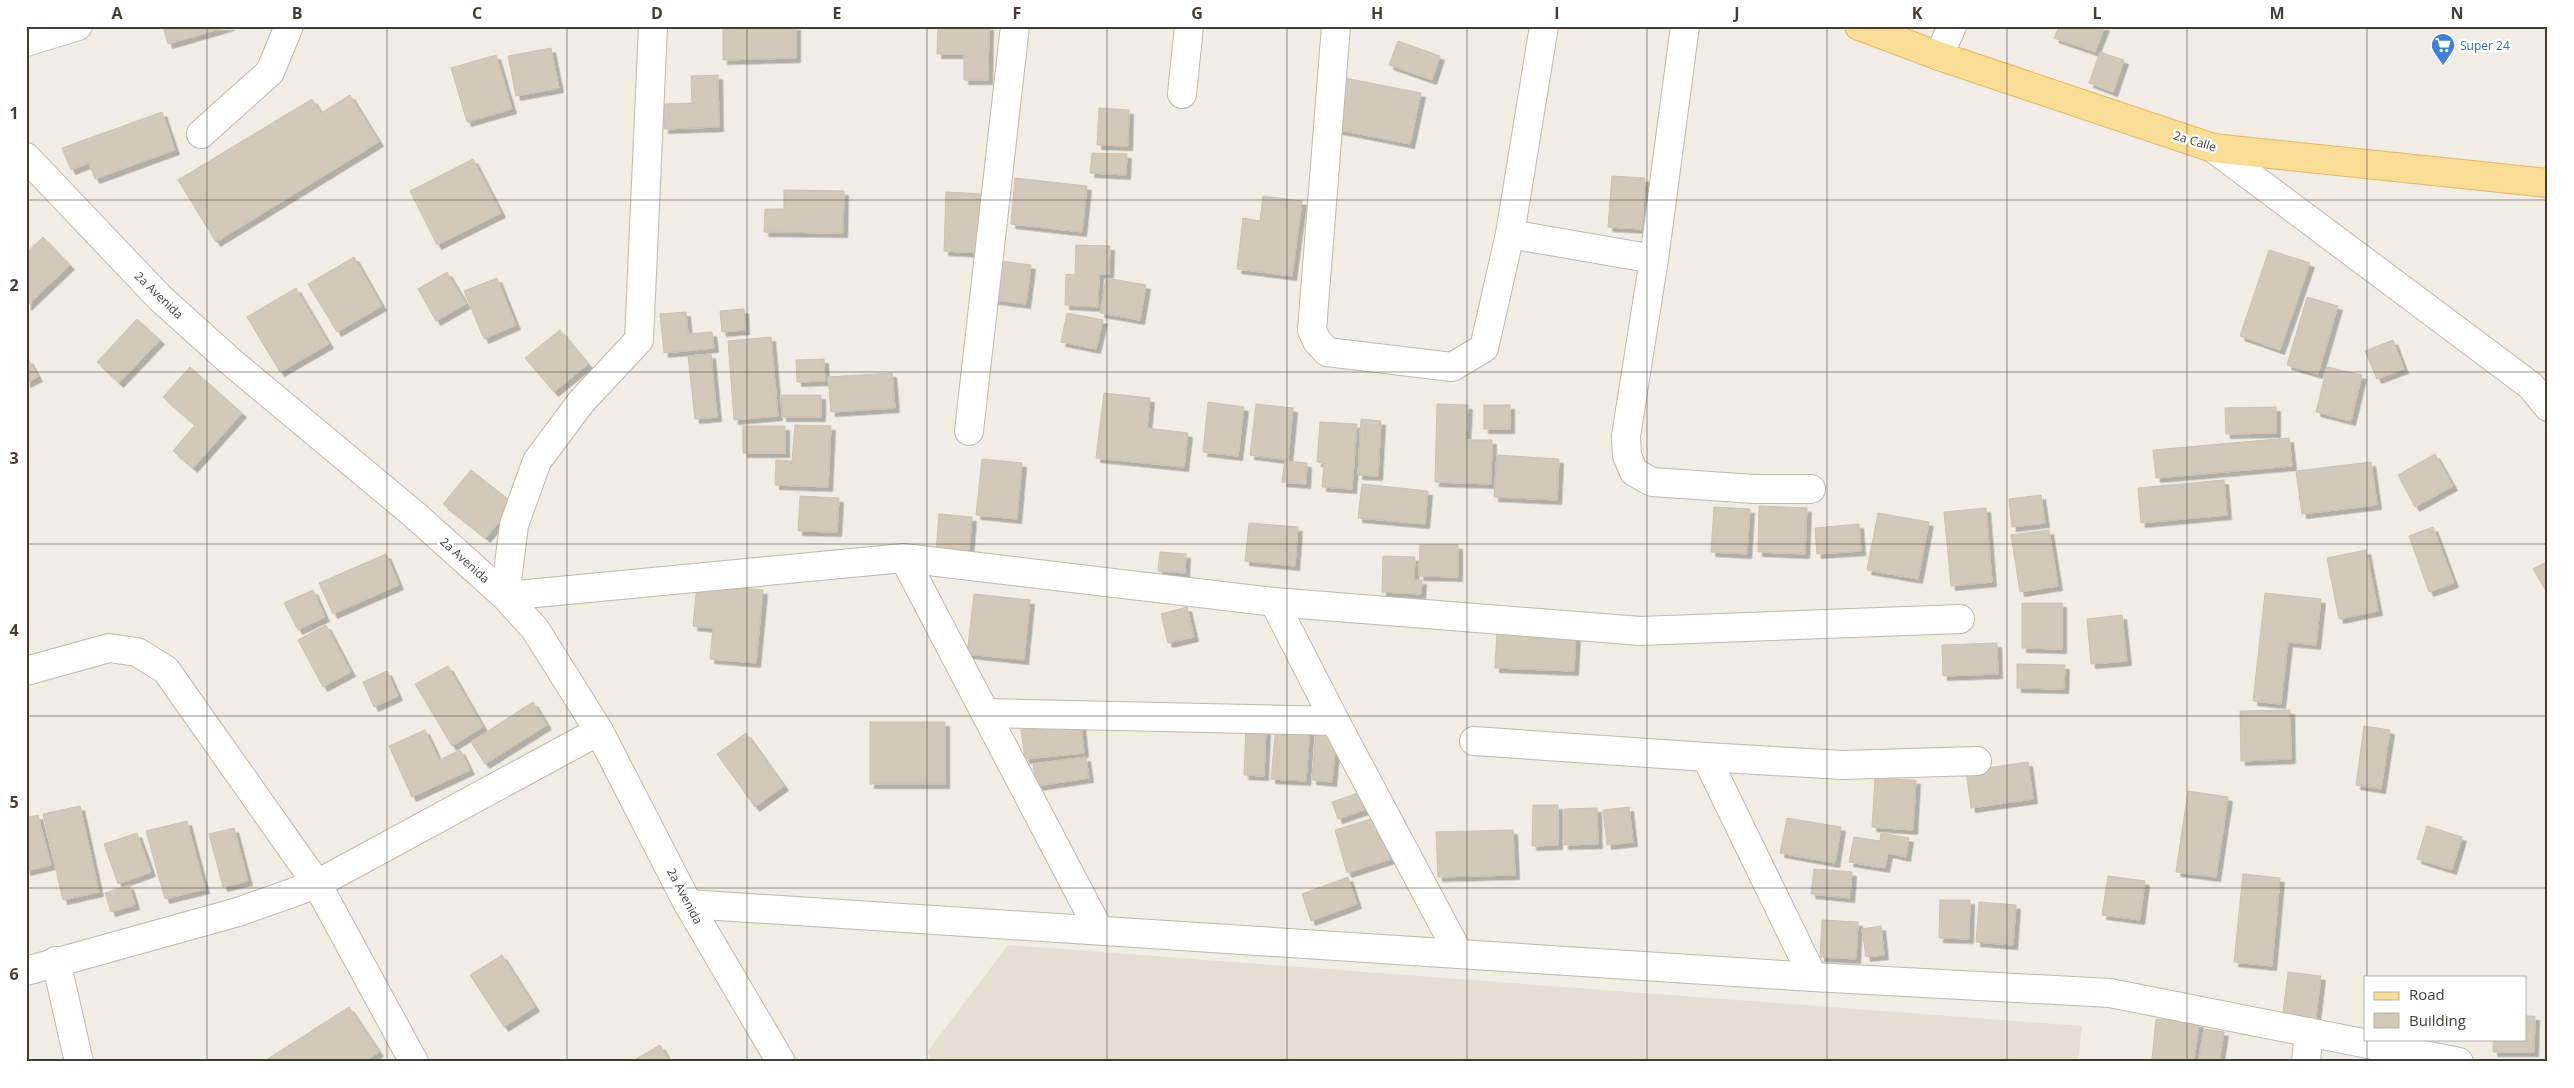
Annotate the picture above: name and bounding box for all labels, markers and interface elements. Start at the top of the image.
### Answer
text: A [111,2,123,24]
text: B [292,2,302,24]
text: C [472,2,482,24]
text: D [651,2,663,24]
text: E [833,2,842,24]
text: F [1013,2,1021,24]
text: G [1191,2,1203,24]
text: H [1371,2,1383,24]
text: I [1554,2,1560,24]
text: J [1732,2,1740,24]
text: K [1912,2,1923,24]
text: L [2092,2,2102,24]
text: M [2269,2,2285,24]
text: N [2450,2,2464,24]
supermarket icon: Super 24 [2430,32,2456,66]
place label: Super 24 [2460,37,2510,54]
text: 1 [9,102,19,124]
street label: 2a Calle [2172,126,2219,156]
street label: 2a Avenida [131,268,187,322]
text: 2 [9,274,19,296]
text: 3 [9,447,19,469]
street label: 2a Avenida [437,533,493,587]
text: 4 [9,619,19,641]
text: 5 [9,791,19,813]
street label: 2a Avenida [663,865,707,927]
text: 6 [9,963,19,985]
legend [2364,976,2526,1040]
text: Road [2409,984,2445,1004]
text: Building [2409,1010,2466,1030]

